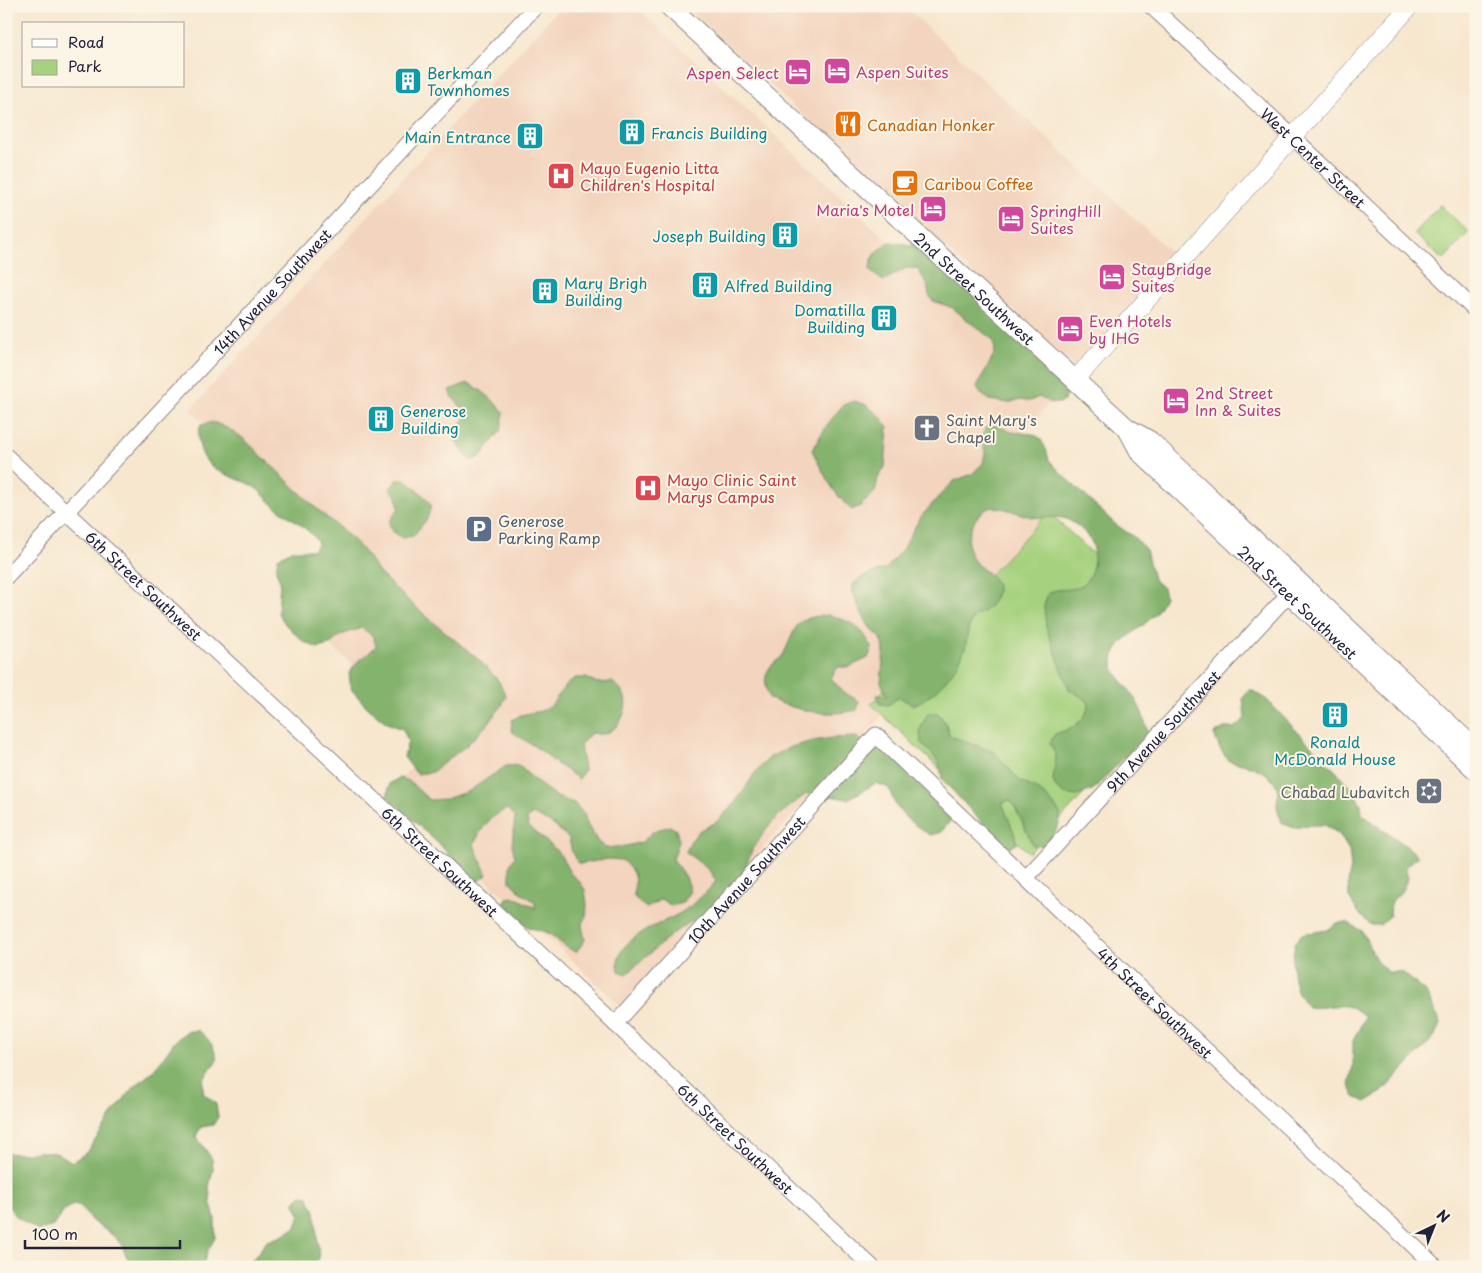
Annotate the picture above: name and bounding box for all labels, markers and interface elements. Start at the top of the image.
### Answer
legend [22,22,185,88]
text: Road [68,30,104,53]
text: Park [68,54,102,77]
hotel icon: Aspen Suites [822,56,852,86]
hotel icon: Aspen Select [783,57,813,87]
place label: Aspen Suites [856,60,949,83]
place label: Berkman Townhomes [427,61,510,101]
place label: Aspen Select [686,61,779,84]
building icon: Berkman Townhomes [393,66,423,96]
street label: West Center Street [1256,102,1372,212]
restaurant icon: Canadian Honker [833,109,863,139]
place label: Canadian Honker [867,113,995,136]
building icon: Francis Building [617,117,647,147]
building icon: Main Entrance [515,121,545,151]
place label: Francis Building [651,121,767,144]
place label: Main Entrance [405,125,511,148]
place label: Mayo Eugenio Litta Children's Hospital [580,156,720,196]
hospital icon: Mayo Eugenio Litta Children's Hospital [546,161,576,191]
cafe icon: Caribou Coffee [890,168,920,198]
place label: Caribou Coffee [924,172,1034,195]
hotel icon: Maria's Motel [918,194,948,224]
place label: Maria's Motel [816,198,914,221]
place label: SpringHill Suites [1030,199,1101,239]
hotel icon: SpringHill Suites [996,204,1026,234]
building icon: Joseph Building [770,220,800,250]
street label: 14th Avenue Southwest [207,223,336,360]
place label: Joseph Building [653,224,766,247]
street label: 2nd Street Southwest [909,226,1040,350]
place label: StayBridge Suites [1131,257,1212,297]
hotel icon: StayBridge Suites [1097,262,1127,292]
building icon: Alfred Building [690,270,720,300]
place label: Mary Brigh Building [564,271,647,311]
place label: Alfred Building [724,274,832,297]
building icon: Mary Brigh Building [530,276,560,306]
place label: Domatilla Building [794,298,866,338]
building icon: Domatilla Building [869,303,899,333]
place label: Even Hotels by IHG [1089,309,1172,349]
hotel icon: Even Hotels by IHG [1055,314,1085,344]
place label: 2nd Street Inn & Suites [1195,381,1281,421]
hotel icon: 2nd Street Inn & Suites [1161,386,1191,416]
place label: Generose Building [400,399,467,439]
building icon: Generose Building [366,404,396,434]
place label: Saint Mary's Chapel [946,408,1037,448]
church icon: Saint Mary's Chapel [912,413,942,443]
place label: Mayo Clinic Saint Marys Campus [667,468,797,508]
hospital icon: Mayo Clinic Saint Marys Campus [633,473,663,503]
place label: Generose Parking Ramp [498,509,601,549]
parking icon: Generose Parking Ramp [464,514,494,544]
street label: 6th Street Southwest [81,525,208,645]
street label: 2nd Street Southwest [1233,539,1363,664]
street label: 9th Avenue Southwest [1100,664,1225,797]
building icon: Ronald McDonald House [1320,700,1350,730]
place label: Ronald McDonald House [1274,730,1396,770]
synagogue icon: Chabad Lubavitch [1414,776,1444,806]
place label: Chabad Lubavitch [1280,780,1410,803]
street label: 6th Street Southwest [377,801,504,921]
street label: 10th Avenue Southwest [681,810,810,949]
street label: 4th Street Southwest [1092,941,1219,1063]
street label: 6th Street Southwest [673,1077,799,1199]
north arrow [1410,1200,1460,1250]
text: N [1432,1205,1454,1228]
scale bar [25,1218,180,1250]
text: 100 m [32,1222,78,1245]

